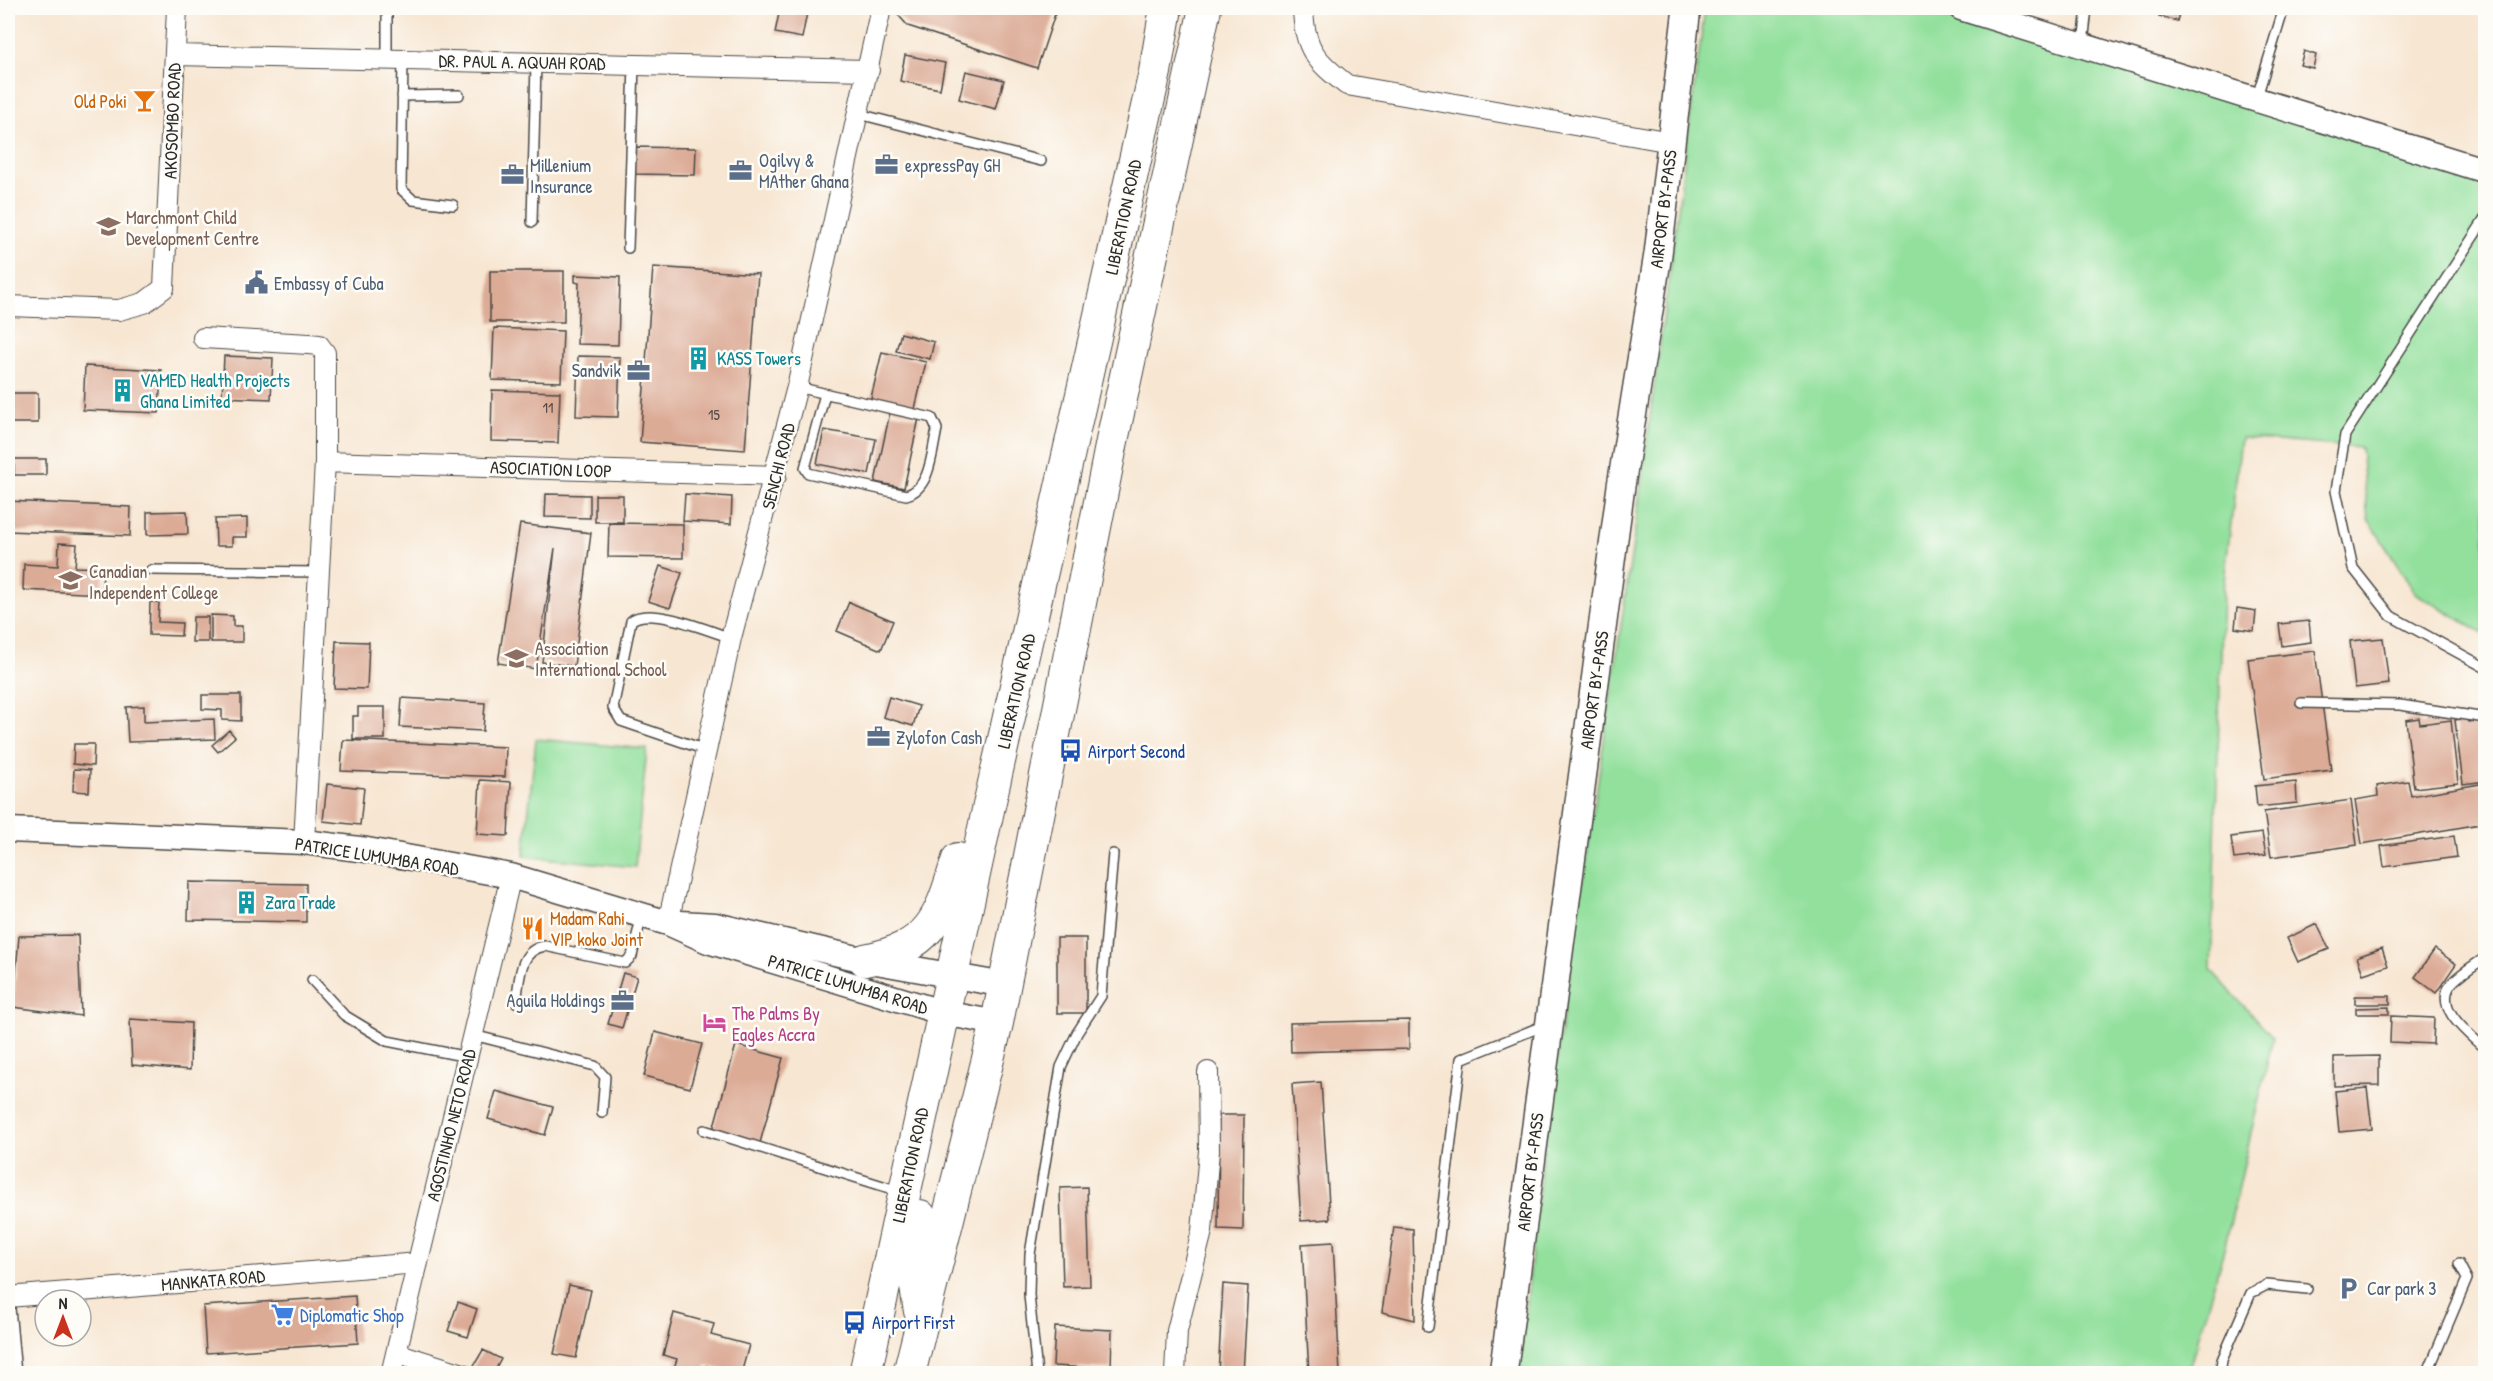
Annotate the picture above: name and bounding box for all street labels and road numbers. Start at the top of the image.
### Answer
street label: DR. PAUL A. AQUAH ROAD [438,48,606,76]
street label: AKOSOMBO ROAD [157,62,187,179]
street label: AIRPORT BY-PASS [1643,148,1683,270]
street label: LIBERATION ROAD [1099,157,1147,277]
street label: SENCHI ROAD [755,420,801,512]
street label: ASOCIATION LOOP [490,454,612,484]
street label: AIRPORT BY-PASS [1573,629,1615,751]
street label: LIBERATION ROAD [991,631,1041,751]
street label: PATRICE LUMUMBA ROAD [293,831,461,881]
street label: PATRICE LUMUMBA ROAD [765,948,931,1020]
street label: AGOSTINHO NETO ROAD [420,1046,482,1204]
street label: LIBERATION ROAD [886,1105,934,1225]
street label: AIRPORT BY-PASS [1510,1111,1550,1233]
street label: MANKATA ROAD [160,1263,266,1297]

